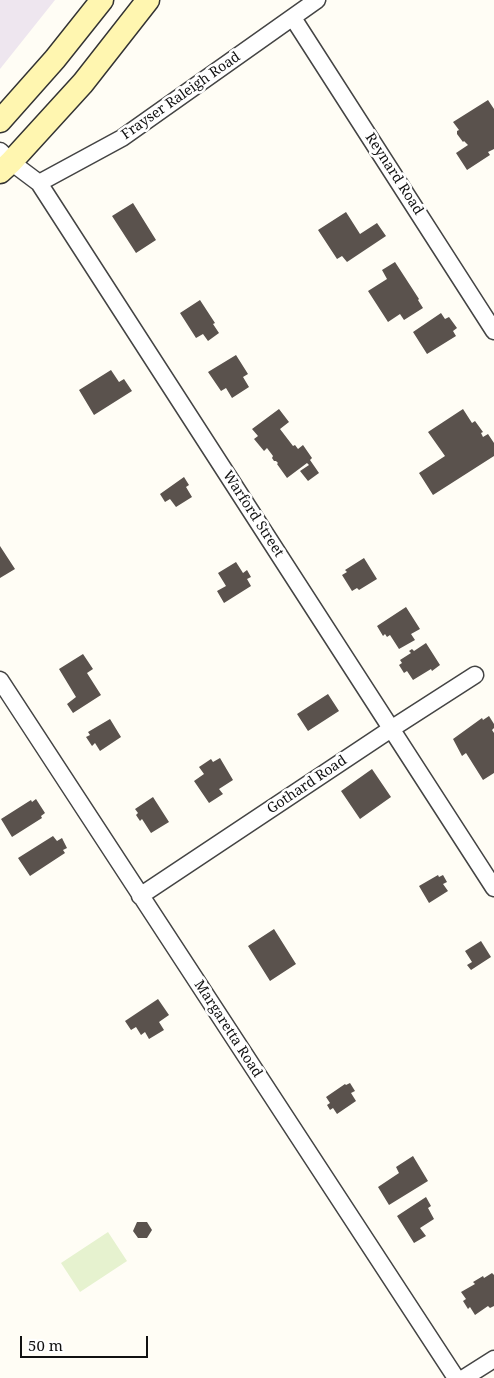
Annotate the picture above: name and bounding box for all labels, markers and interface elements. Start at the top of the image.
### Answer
street label: Frayser Raleigh Road [118,49,244,143]
street label: Reynard Road [361,130,427,218]
street label: Warford Street [219,468,287,560]
street label: Gothard Road [264,752,350,818]
street label: Margaretta Road [190,977,266,1081]
scale bar [22,1326,150,1358]
text: 50 m [28,1335,63,1355]

